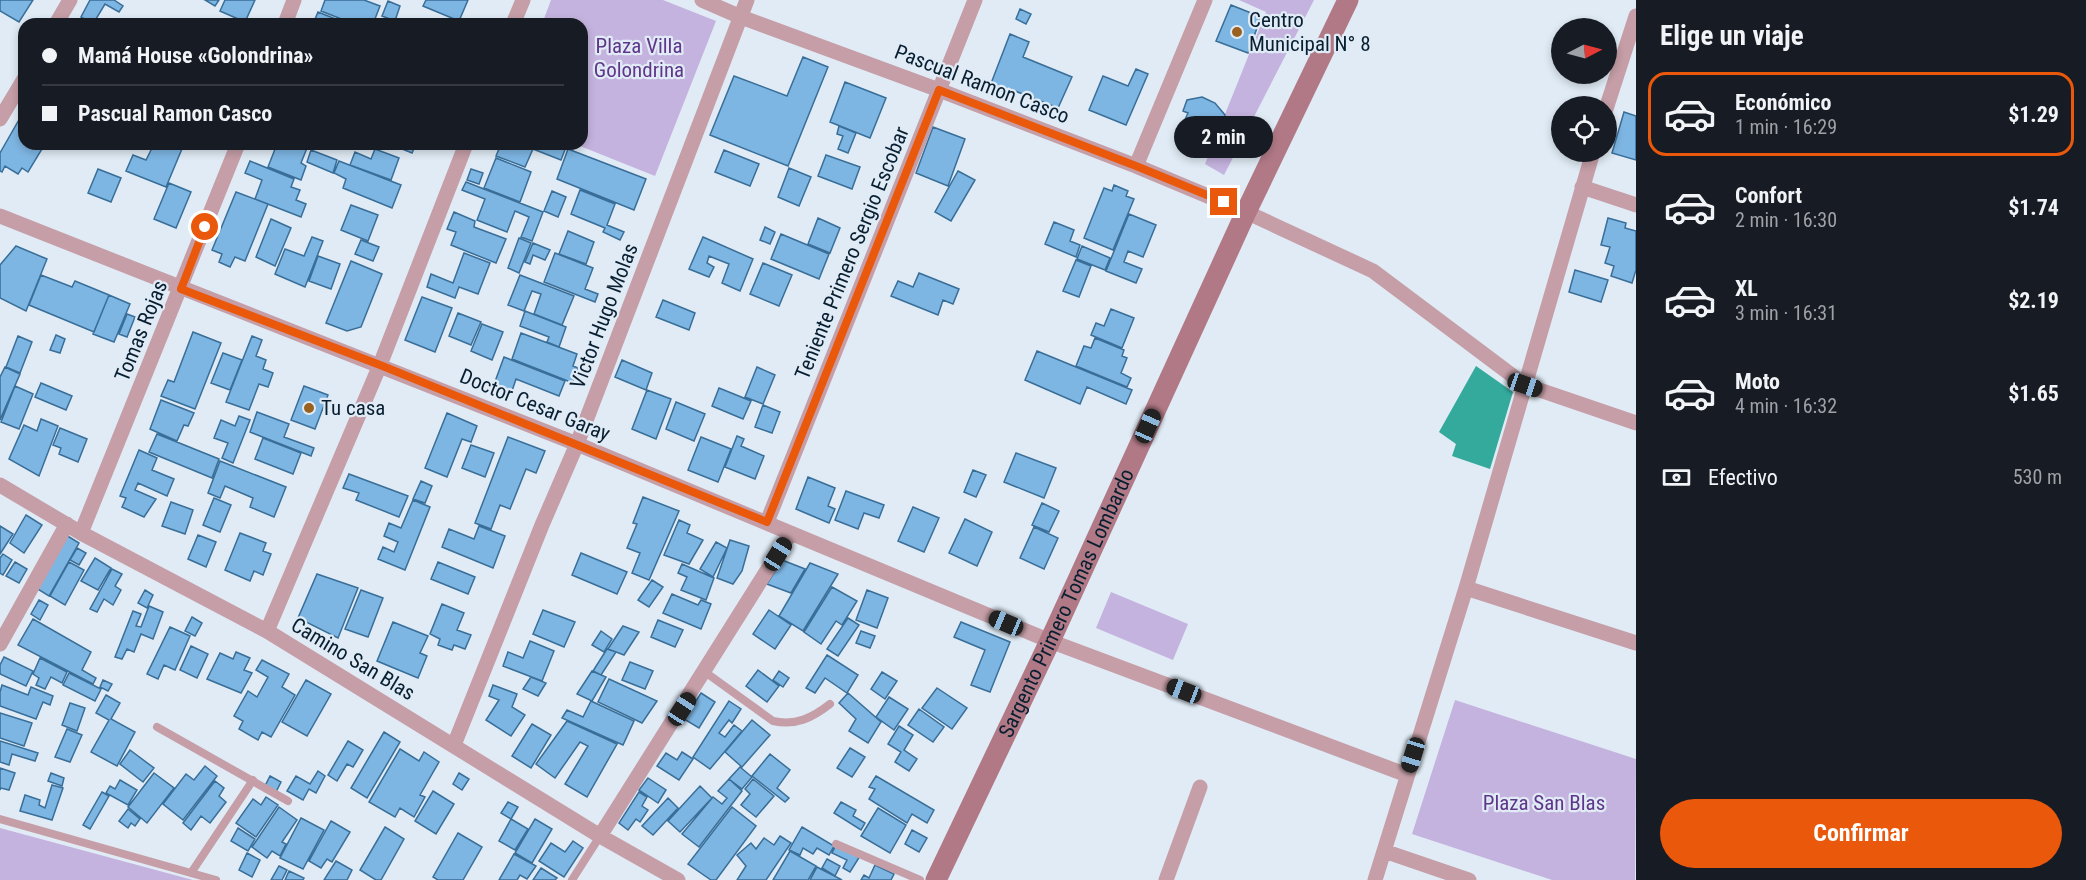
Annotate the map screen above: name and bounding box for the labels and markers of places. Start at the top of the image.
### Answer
place label: Centro Municipal N° 8 [1249,8,1371,56]
marker: Centro Municipal N° 8 [1230,25,1244,39]
place label: Tu casa [321,396,385,420]
marker: Tu casa [302,401,316,415]

